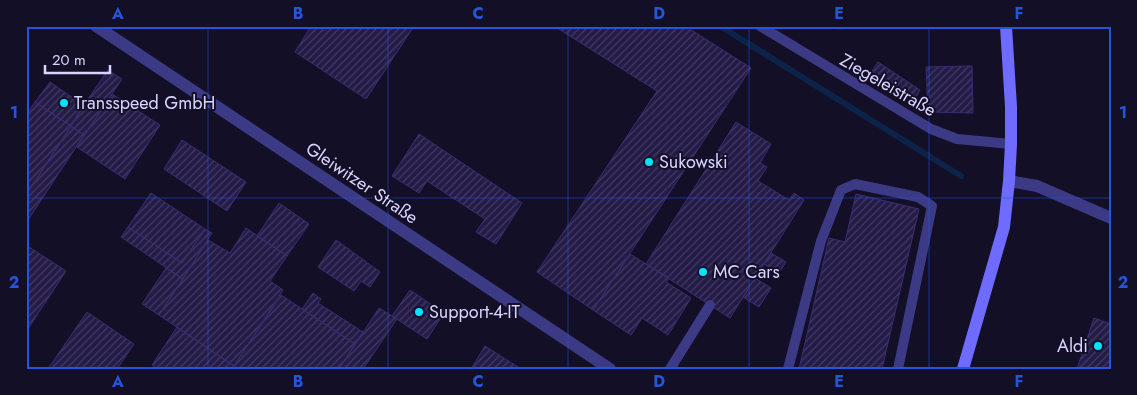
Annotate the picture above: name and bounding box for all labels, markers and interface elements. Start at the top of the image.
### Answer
text: A [111,2,124,25]
text: B [293,2,303,25]
text: C [472,2,484,25]
text: D [653,2,665,25]
text: E [834,2,844,25]
text: F [1015,2,1023,25]
scale bar [45,42,110,74]
street label: Ziegeleistraße [835,47,941,123]
text: 20 m [52,49,86,71]
place label: Transspeed GmbH [74,90,215,116]
marker: Transspeed GmbH [58,97,70,109]
text: 1 [10,101,18,124]
text: 1 [1119,101,1127,124]
street label: Gleiwitzer Straße [301,136,423,230]
place label: Sukowski [659,149,728,175]
marker: Sukowski [643,156,655,168]
place label: MC Cars [713,259,780,285]
marker: MC Cars [697,266,709,278]
text: 2 [9,271,19,294]
text: 2 [1118,271,1128,294]
place label: Support-4-IT [429,299,521,325]
marker: Support-4-IT [413,306,425,318]
place label: Aldi [1057,333,1088,359]
marker: Aldi [1092,340,1104,352]
text: A [111,370,124,393]
text: B [293,370,303,393]
text: C [472,370,484,393]
text: D [653,370,665,393]
text: E [834,370,844,393]
text: F [1015,370,1023,393]

